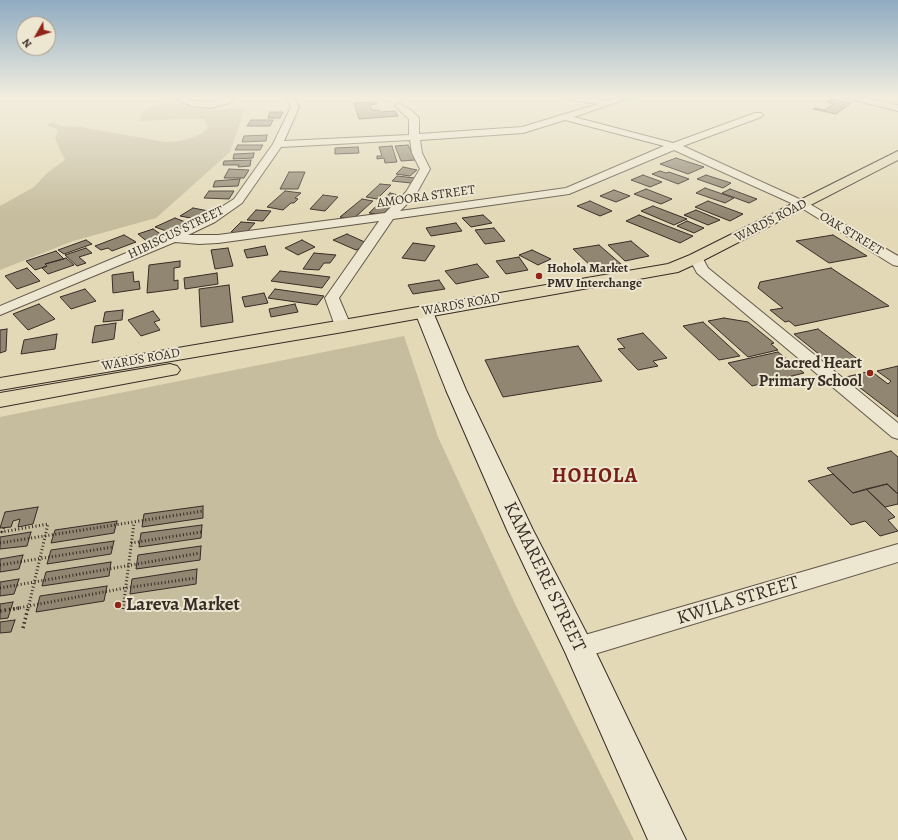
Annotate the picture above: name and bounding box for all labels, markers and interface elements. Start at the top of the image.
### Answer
north arrow [16,16,56,56]
text: N [19,35,35,51]
street label: AMOORA STREET [376,182,476,212]
street label: WARDS ROAD [732,196,810,246]
street label: HIBISCUS STREET [126,203,226,263]
street label: OAK STREET [816,209,886,259]
place label: Hohola Market PMV Interchange [547,261,642,292]
marker: Hohola Market PMV Interchange [534,271,544,281]
street label: WARDS ROAD [421,290,501,320]
street label: WARDS ROAD [101,345,181,375]
place label: Sacred Heart Primary School [759,354,862,392]
marker: Sacred Heart Primary School [865,368,875,378]
district label: HOHOLA [552,465,638,489]
street label: KAMARERE STREET [498,498,590,656]
street label: KWILA STREET [674,572,802,630]
place label: Lareva Market [126,594,240,616]
marker: Lareva Market [113,600,123,610]

